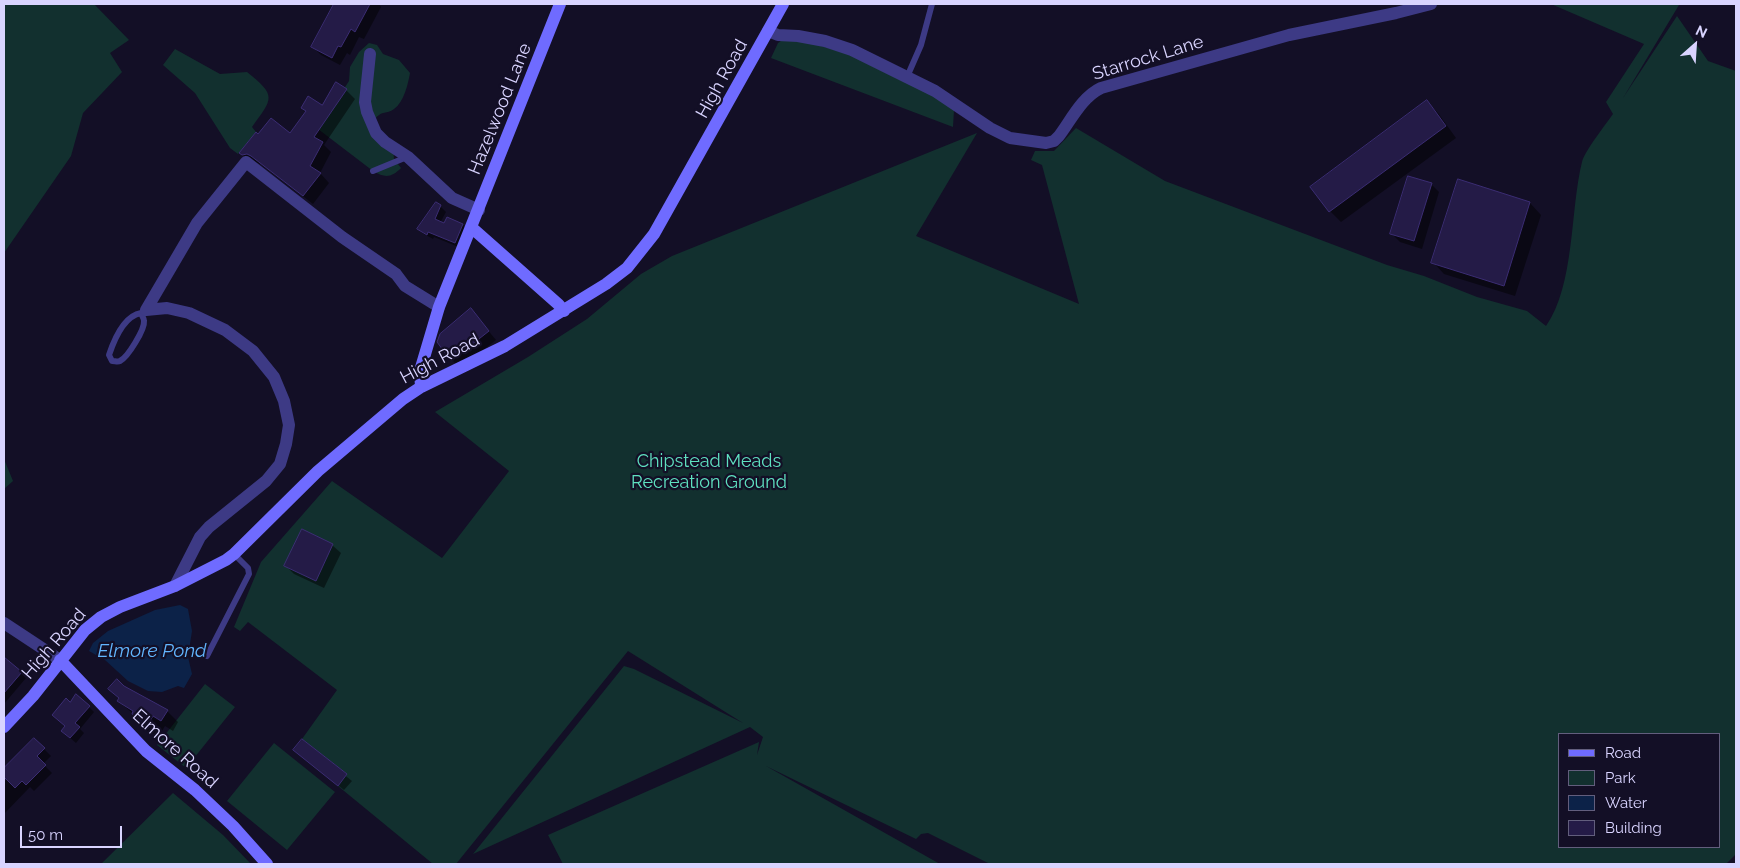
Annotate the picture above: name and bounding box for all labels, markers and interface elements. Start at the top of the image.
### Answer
north arrow [1670,20,1720,70]
text: N [1693,22,1710,41]
street label: Starrock Lane [1090,31,1206,85]
street label: High Road [692,36,752,122]
street label: Hazelwood Lane [464,40,536,178]
street label: High Road [397,329,483,389]
park label: Chipstead Meads Recreation Ground [631,451,787,494]
street label: High Road [17,604,91,684]
water label: Elmore Pond [98,640,206,662]
street label: Elmore Road [128,705,222,793]
legend [1558,733,1720,848]
text: Road [1605,744,1641,762]
text: Park [1605,769,1636,787]
text: Water [1605,794,1647,812]
scale bar [22,816,125,848]
text: Building [1605,819,1662,837]
text: 50 m [28,826,63,844]

